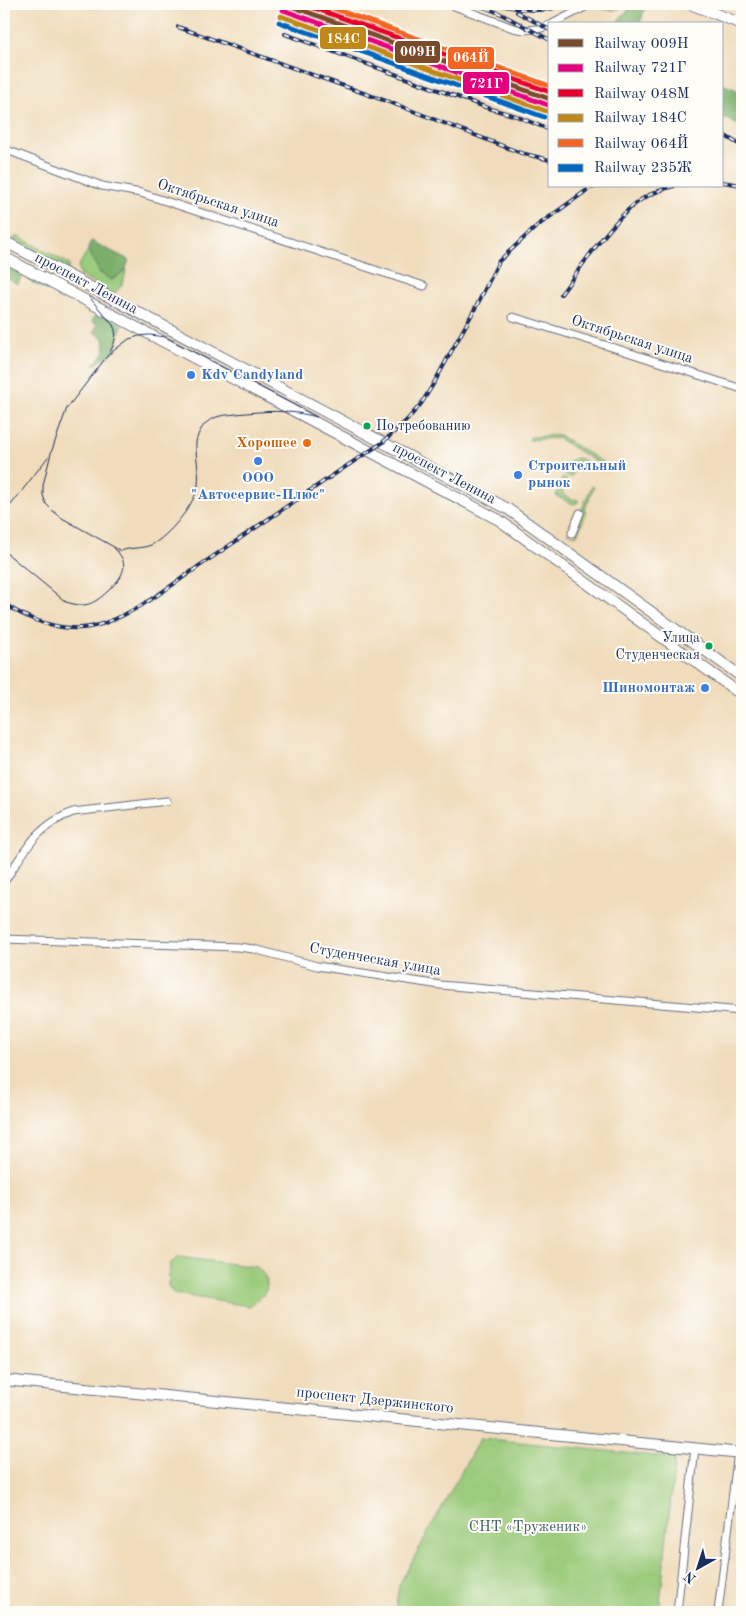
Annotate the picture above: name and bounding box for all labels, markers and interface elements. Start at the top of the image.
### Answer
legend [548,22,724,188]
line badge: 184С [319,26,367,50]
text: 184С [326,32,360,46]
text: Railway 009Н [594,37,689,52]
line badge: 009Н [394,40,441,64]
text: 009Н [400,45,436,59]
line badge: 064Й [447,46,495,70]
text: 064Й [453,48,489,65]
text: Railway 721Г [594,61,687,76]
line badge: 721Г [462,71,510,95]
text: 721Г [469,77,503,91]
text: Railway 048М [594,87,689,102]
text: Railway 184С [594,111,687,126]
text: Railway 064Й [594,133,688,152]
text: Railway 235Ж [594,161,692,176]
street label: Октябрьская улица [155,177,281,231]
street label: проспект Ленина [32,251,141,318]
street label: Октябрьская улица [569,313,695,367]
place label: Kdv Candyland [201,368,303,383]
marker: Kdv Candyland [185,369,197,381]
place label: По требованию [376,419,470,433]
marker: По требованию [362,421,372,431]
place label: Хорошее [236,436,297,451]
marker: Хорошее [301,437,313,449]
street label: проспект Ленина [390,441,499,508]
marker: ООО "Автосервис-Плюс" [252,455,264,467]
place label: Строительный рынок [528,459,626,491]
marker: Строительный рынок [512,469,524,481]
place label: ООО "Автосервис-Плюс" [191,471,325,503]
place label: Улица Студенческая [615,631,700,662]
marker: Улица Студенческая [704,641,714,651]
place label: Шиномонтаж [602,681,695,696]
marker: Шиномонтаж [699,682,711,694]
street label: Студенческая улица [308,941,442,979]
street label: проспект Дзержинского [296,1385,454,1417]
park label: СНТ «Труженик» [469,1520,587,1535]
north arrow [674,1544,724,1594]
text: N [682,1568,699,1586]

